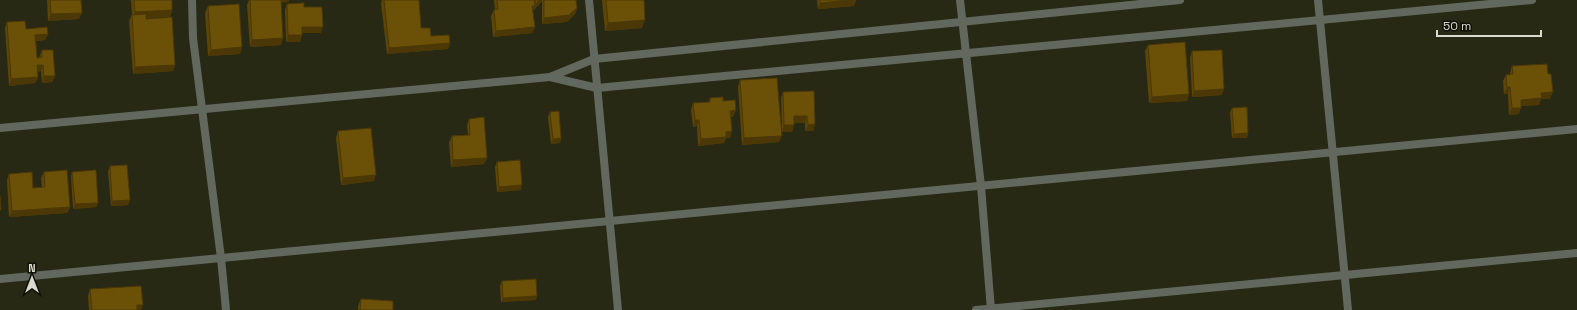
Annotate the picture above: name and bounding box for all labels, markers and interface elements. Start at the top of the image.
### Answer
scale bar [1437,12,1541,38]
text: 50 m [1443,18,1471,34]
north arrow [12,258,52,298]
text: N [28,261,36,275]

